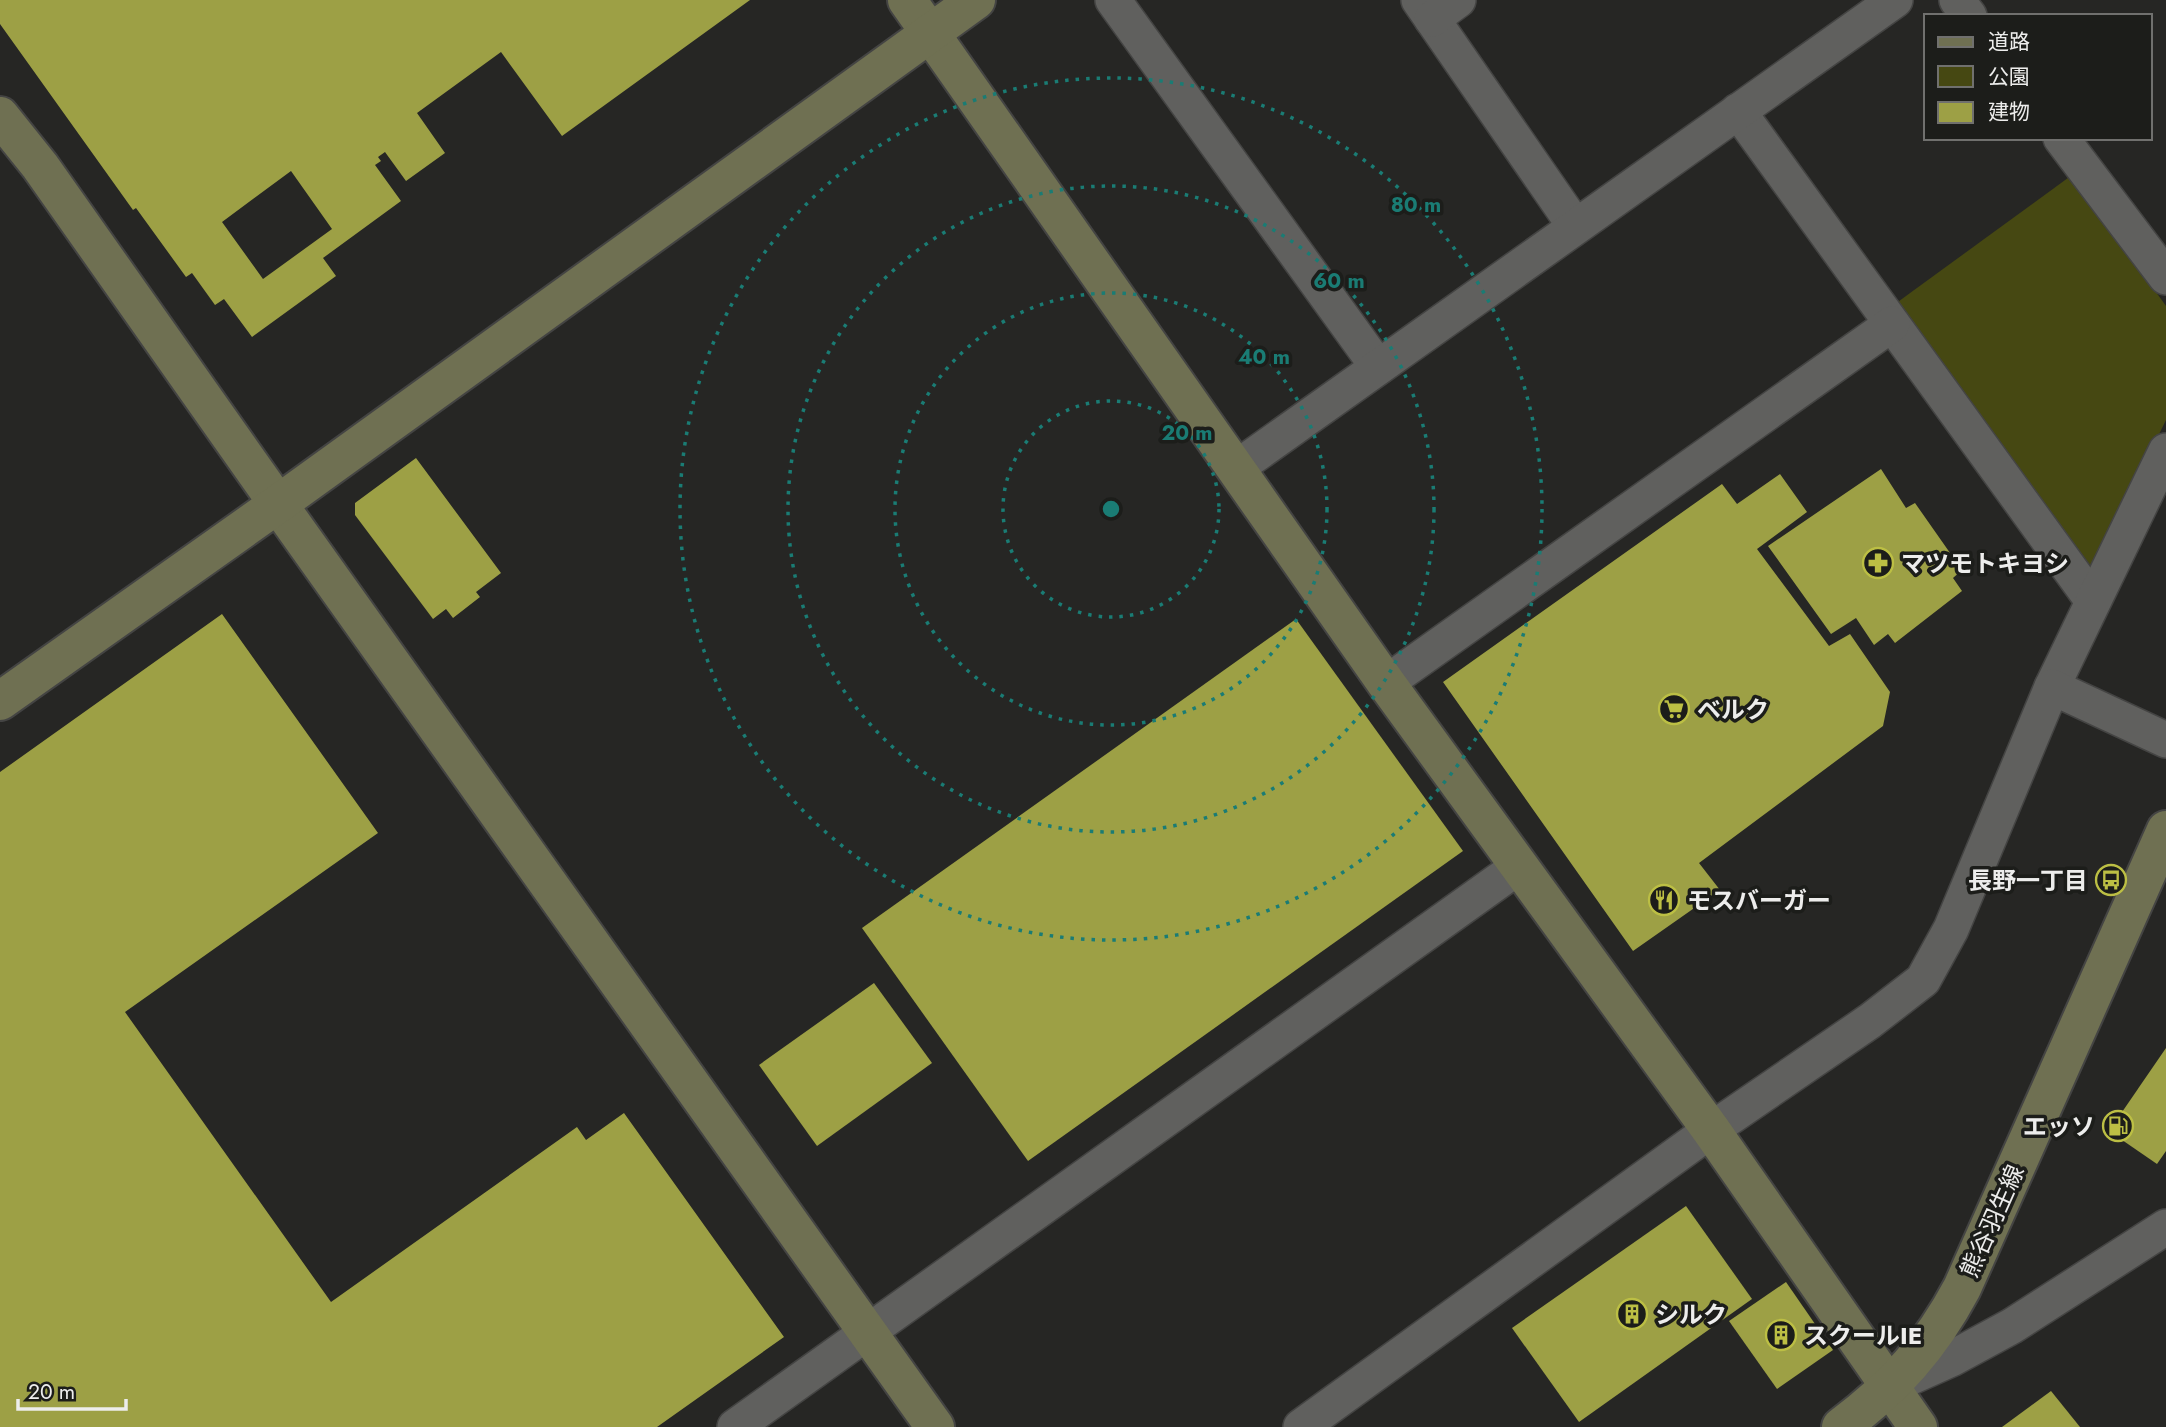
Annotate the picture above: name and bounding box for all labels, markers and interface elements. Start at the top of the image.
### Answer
legend [1924,14,2152,140]
text: 道路 [1988,27,2030,57]
text: 公園 [1988,62,2030,92]
text: 建物 [1988,97,2030,127]
text: 80 m [1391,190,1441,220]
text: 60 m [1313,266,1365,296]
text: 40 m [1238,342,1290,372]
text: 20 m [1161,418,1213,448]
centre of rings [1099,497,1123,521]
pharmacy icon: マツモトキヨシ [1861,546,1895,580]
place label: マツモトキヨシ [1901,546,2069,581]
supermarket icon: ベルク [1657,692,1691,726]
place label: ベルク [1697,692,1769,727]
place label: 長野一丁目 [1968,863,2088,898]
bus stop icon: 長野一丁目 [2094,863,2128,897]
restaurant icon: モスバーガー [1647,883,1681,917]
place label: モスバーガー [1687,883,1831,918]
place label: エッソ [2023,1109,2095,1144]
fuel station icon: エッソ [2101,1109,2135,1143]
street label: 熊谷羽生線 [1952,1159,2032,1283]
building icon: シルク [1615,1297,1649,1331]
place label: シルク [1655,1297,1727,1332]
building icon: スクールIE [1764,1318,1798,1352]
place label: スクールIE [1804,1318,1922,1353]
scale bar [18,1368,126,1412]
text: 20 m [28,1377,75,1407]

